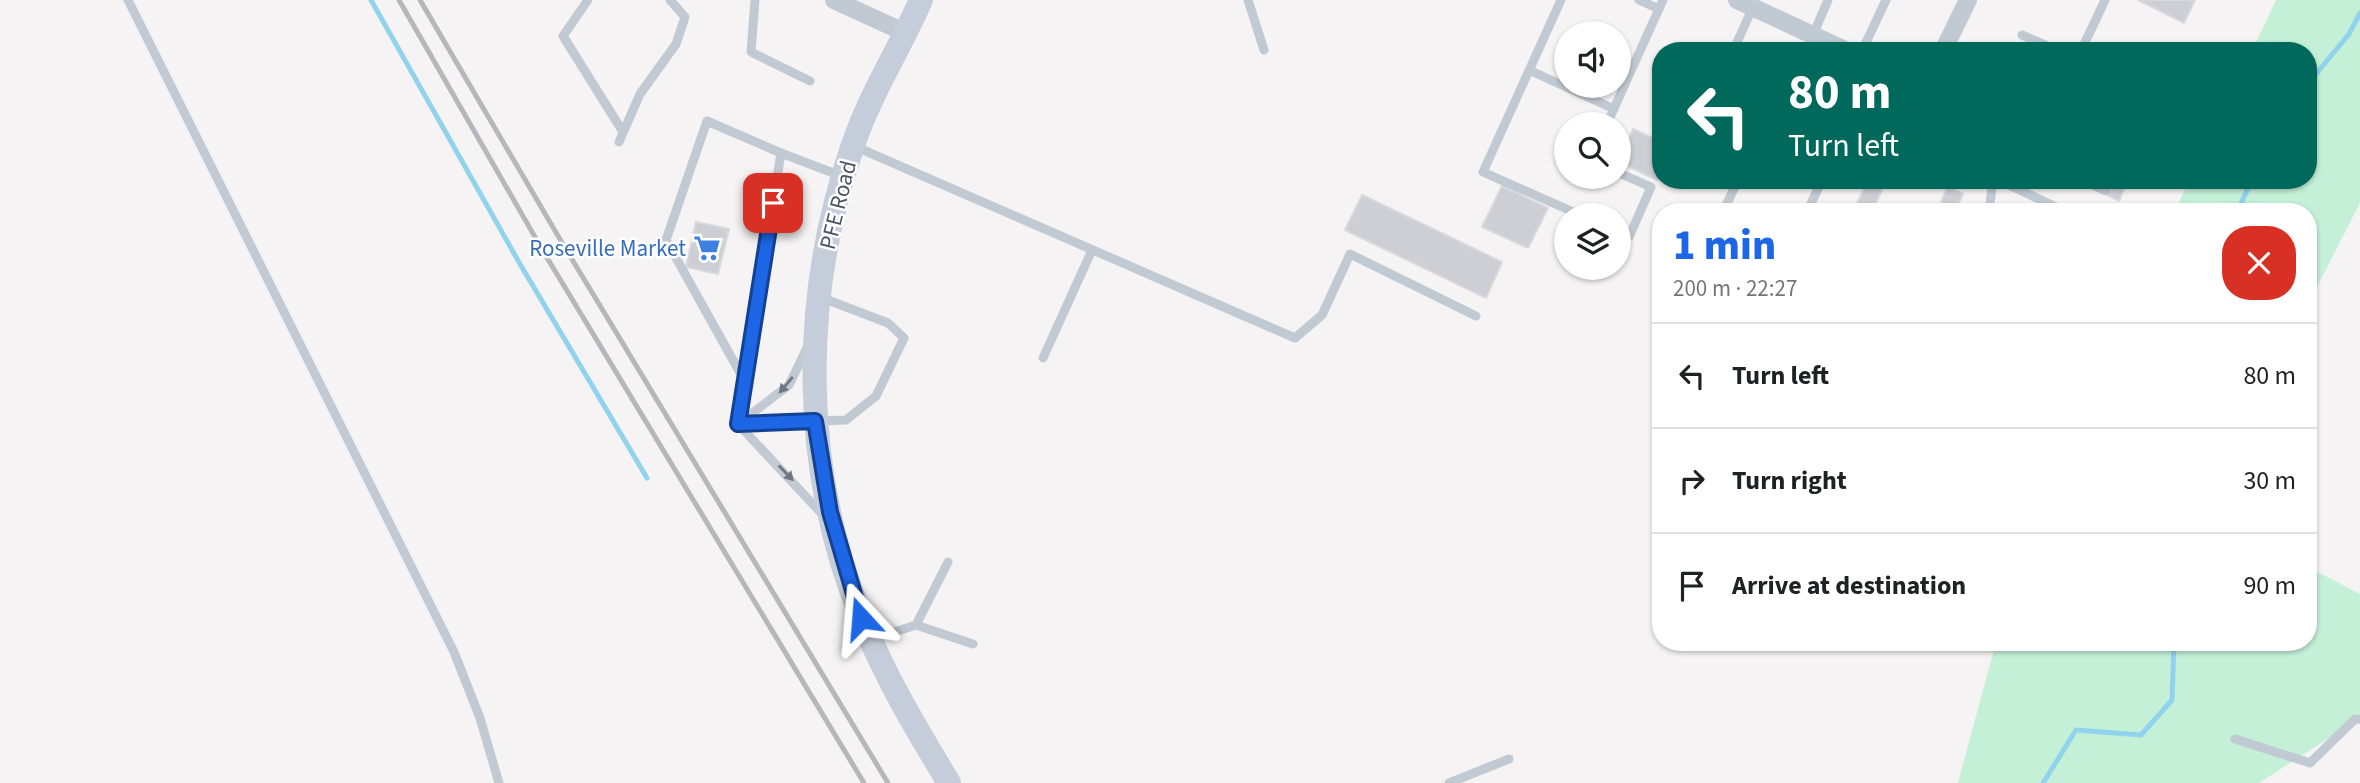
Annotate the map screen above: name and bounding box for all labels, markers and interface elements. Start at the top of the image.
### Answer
map controls [1554,21,1631,280]
button: sound [1554,21,1631,98]
text: 80 m [1788,58,1892,128]
icon: left [1673,70,1764,161]
button: search [1554,112,1631,189]
text: Turn left [1788,123,1899,169]
street label: PFE Road [811,157,865,253]
pin [743,173,803,233]
icon: arrive [754,184,792,222]
button: layers [1554,203,1631,280]
text: 1 min [1673,216,1776,276]
button: close [2222,226,2296,300]
place label: Roseville Market [529,232,686,265]
supermarket icon: Roseville Market [692,233,722,263]
text: 200 m · 22:27 [1673,272,1797,305]
icon: left [1673,357,1711,395]
text: Turn left [1732,357,1829,394]
text: 80 m [2243,357,2296,394]
one-way arrow [778,376,793,394]
icon: right [1673,462,1711,500]
text: Turn right [1732,462,1847,499]
text: 30 m [2243,462,2296,499]
one-way arrow [777,464,793,481]
icon: arrive [1673,567,1711,605]
text: Arrive at destination [1732,567,1966,604]
text: 90 m [2243,567,2296,604]
position arrow [824,581,898,655]

